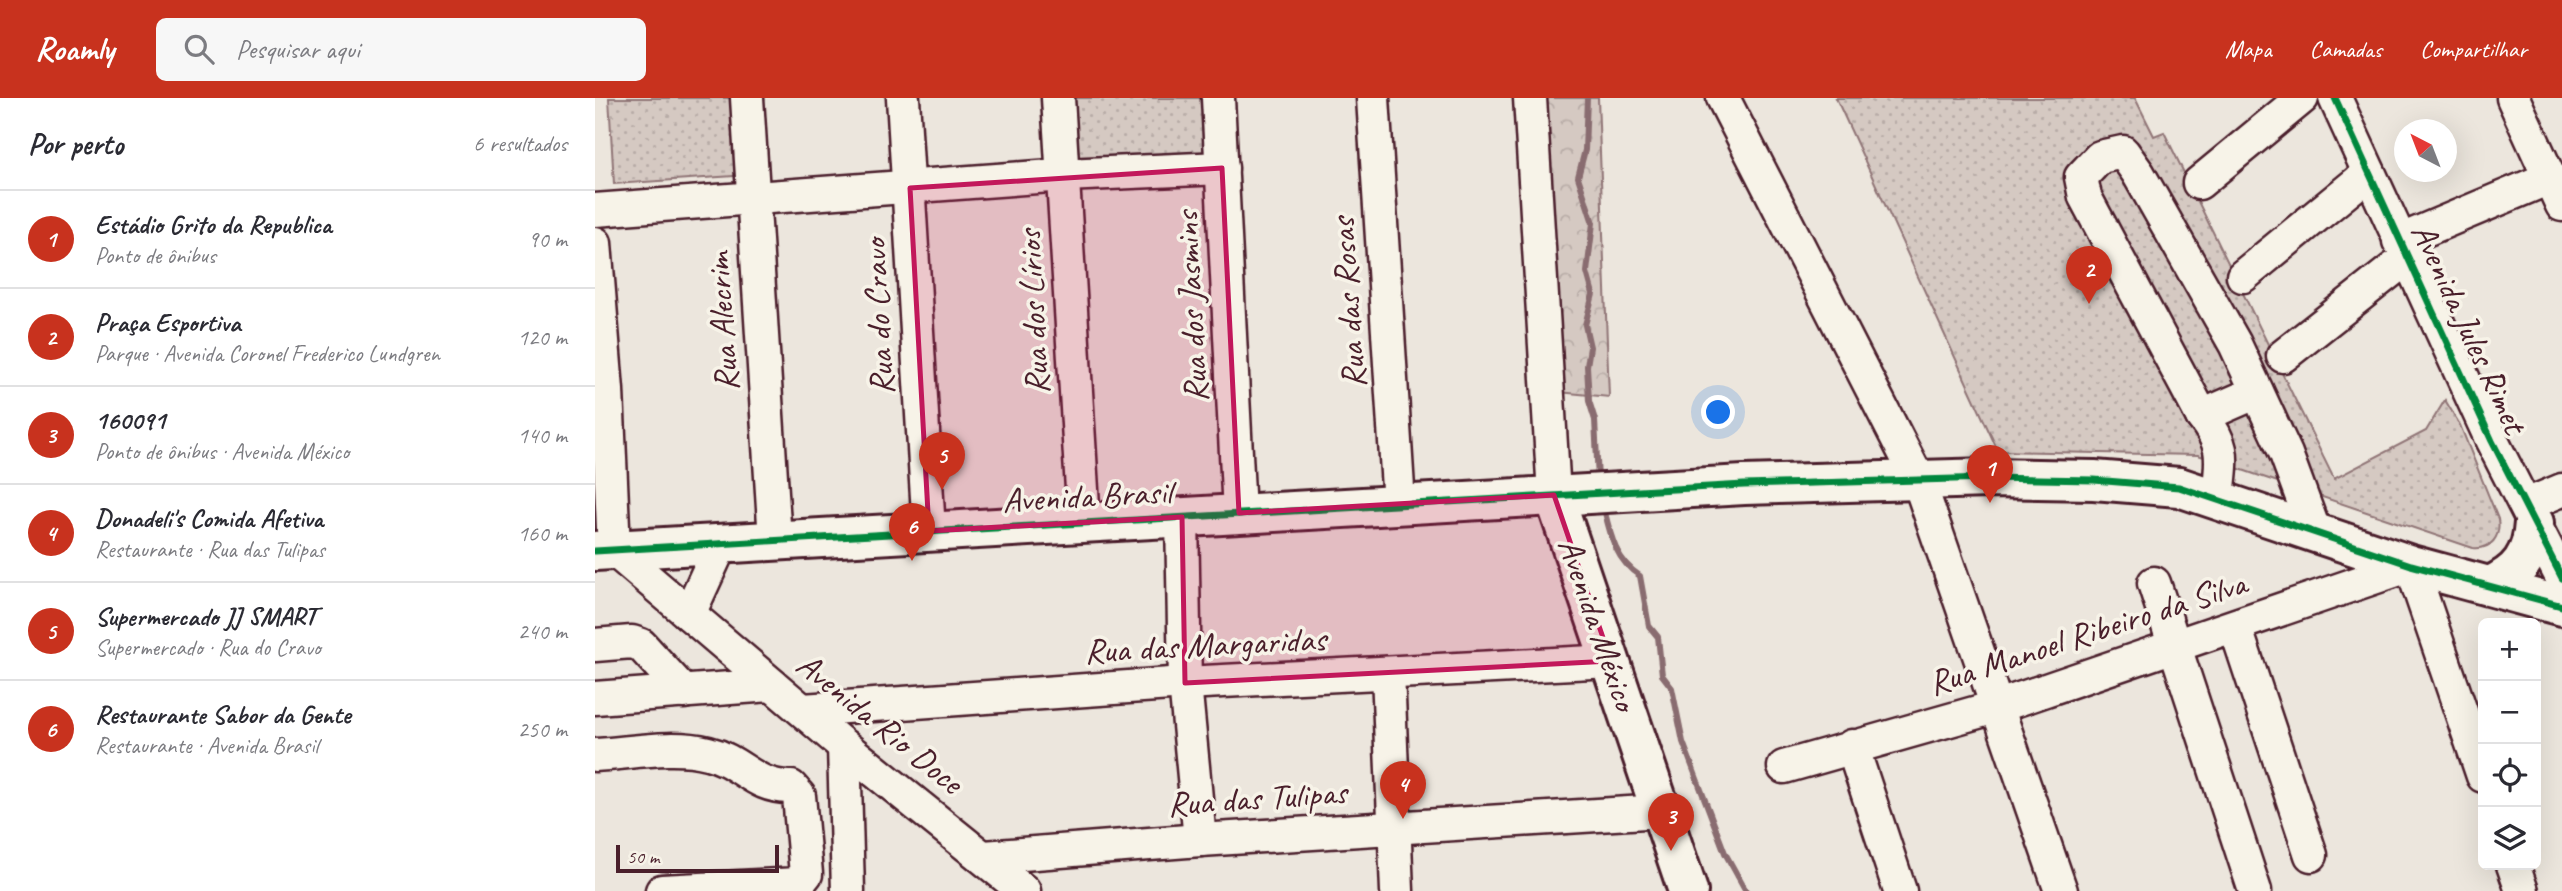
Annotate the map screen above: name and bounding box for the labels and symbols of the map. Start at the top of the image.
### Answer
north arrow [2394,119,2457,182]
street label: Rua dos Jasmins [1163,207,1218,404]
street label: Rua das Rosas [1319,213,1376,390]
street label: Avenida Jules Rimet [2401,216,2539,443]
street label: Rua dos Lírios [1006,225,1060,395]
street label: Rua do Cravo [851,234,905,396]
pin: 2 [2066,246,2112,304]
street label: Rua Alecrim [694,248,749,393]
your location [1701,395,1735,429]
pin: 5 [919,432,965,490]
pin: 1 [1967,445,2013,503]
street label: Avenida Brasil [1001,469,1179,523]
pin: 6 [889,503,935,561]
street label: Avenida México [1548,532,1650,720]
street label: Rua Manoel Ribeiro da Silva [1922,560,2254,706]
street label: Rua das Margaridas [1083,616,1330,674]
street label: Avenida Rio Doce [787,642,975,806]
pin: 4 [1380,761,1426,819]
street label: Rua das Tulipas [1166,769,1351,827]
pin: 3 [1648,793,1694,851]
scale bar [616,842,779,874]

